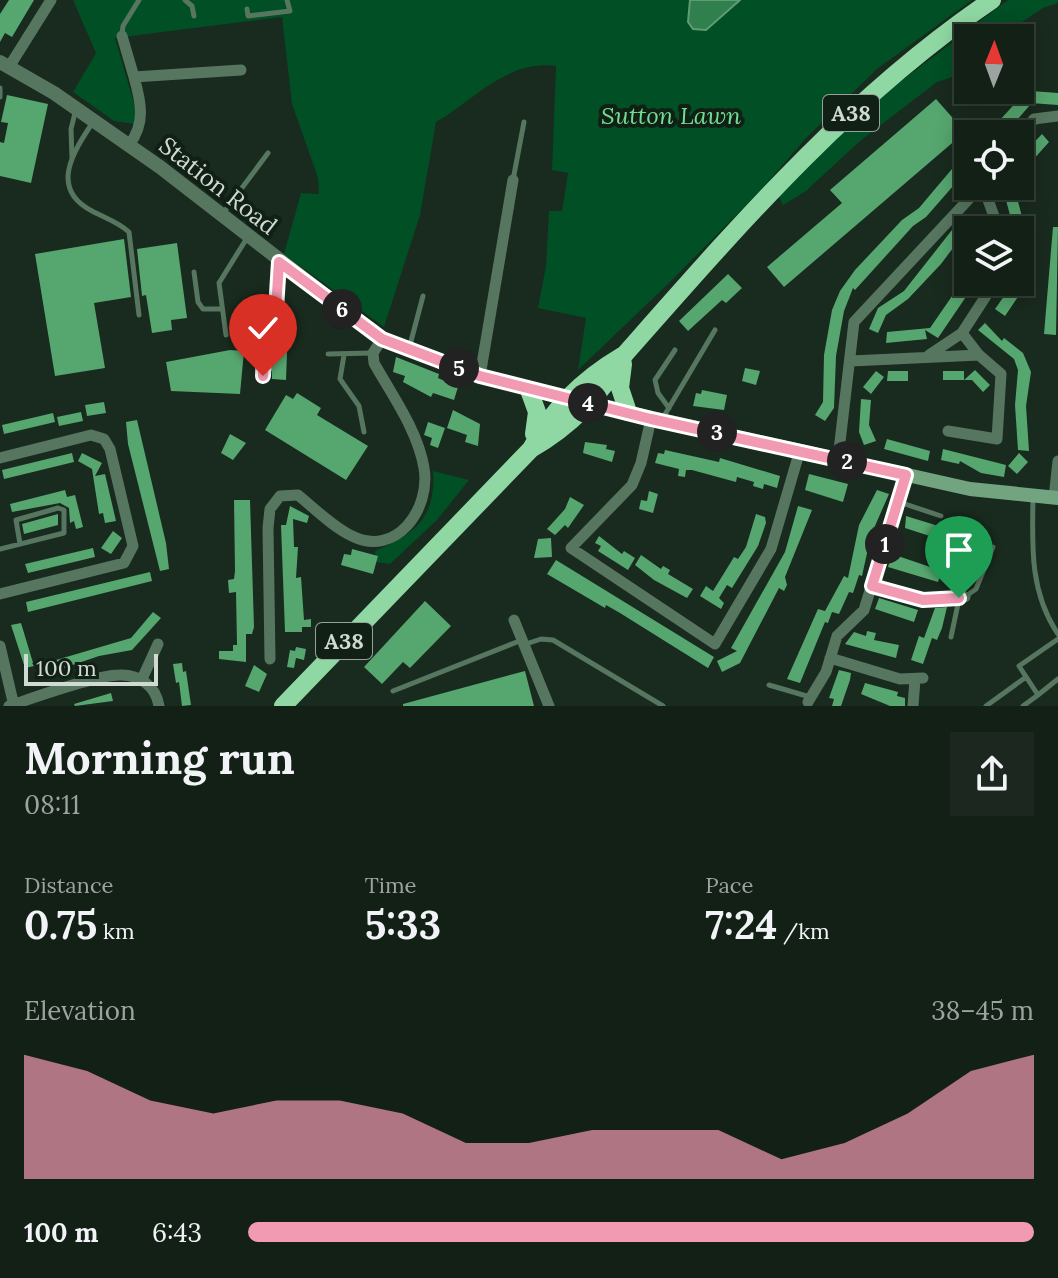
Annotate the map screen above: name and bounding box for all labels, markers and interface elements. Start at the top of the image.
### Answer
north arrow [954,24,1034,104]
map controls [954,24,1034,296]
road number: A38 [823,95,879,131]
park label: Sutton Lawn [601,100,741,131]
button: locate [954,120,1034,200]
street label: Station Road [153,130,284,241]
button: layers [954,216,1034,296]
pin: 6 [322,289,362,329]
pin [229,294,297,376]
text: 6 [336,295,348,323]
icon: check [241,306,285,350]
pin: 5 [439,348,479,388]
text: 5 [453,354,465,382]
pin: 4 [568,383,608,423]
text: 4 [582,389,594,417]
pin: 3 [697,412,737,452]
text: 3 [711,418,723,446]
pin: 2 [827,441,867,481]
text: 2 [841,447,853,475]
pin [925,516,993,598]
pin: 1 [865,524,905,564]
icon: arrive [937,528,981,572]
text: 1 [881,530,889,558]
road number: A38 [316,623,372,659]
scale bar [24,650,158,686]
text: 100 m [36,654,97,682]
text: Morning run [24,730,295,786]
button: share [950,732,1034,816]
text: 08:11 [24,788,80,821]
text: Distance [24,871,114,899]
text: Time [365,871,417,899]
text: Pace [705,871,753,899]
text: 0.75 [24,899,97,950]
text: 5:33 [365,899,441,950]
text: 7:24 [705,899,777,950]
text: km [97,917,135,945]
text: /km [777,917,830,945]
text: Elevation [24,994,136,1027]
text: 38–45 m [931,994,1034,1027]
text: 100 m [24,1216,98,1249]
text: 6:43 [152,1216,202,1249]

